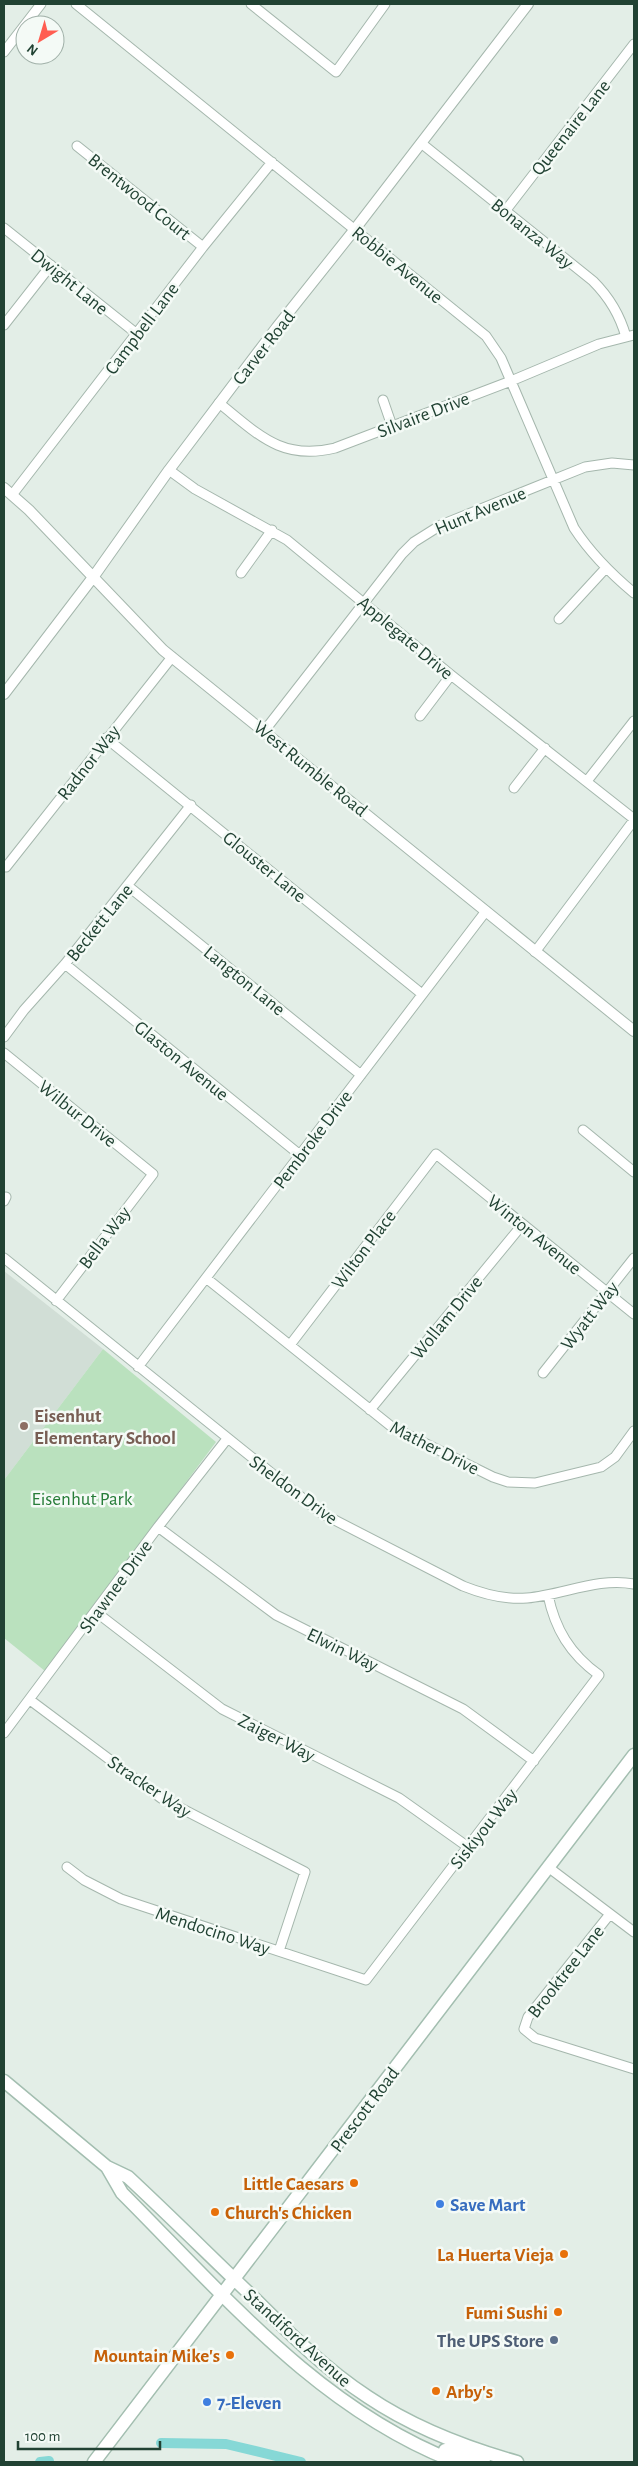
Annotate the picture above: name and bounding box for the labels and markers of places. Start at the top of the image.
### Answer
place label: Eisenhut Elementary School [34,1407,176,1448]
marker: Eisenhut Elementary School [18,1420,30,1432]
place label: Little Caesars [243,2175,344,2194]
marker: Little Caesars [348,2177,360,2189]
place label: Save Mart [450,2196,526,2215]
marker: Save Mart [434,2198,446,2210]
place label: Church's Chicken [225,2204,352,2223]
marker: Church's Chicken [209,2206,221,2218]
place label: La Huerta Vieja [437,2246,554,2265]
marker: La Huerta Vieja [558,2248,570,2260]
place label: Fumi Sushi [465,2304,548,2323]
marker: Fumi Sushi [552,2306,564,2318]
place label: The UPS Store [437,2332,544,2351]
marker: The UPS Store [548,2334,560,2346]
place label: Mountain Mike's [94,2347,220,2366]
marker: Mountain Mike's [224,2349,236,2361]
place label: Arby's [446,2383,493,2402]
marker: Arby's [430,2385,442,2397]
place label: 7-Eleven [217,2394,281,2413]
marker: 7-Eleven [201,2396,213,2408]

